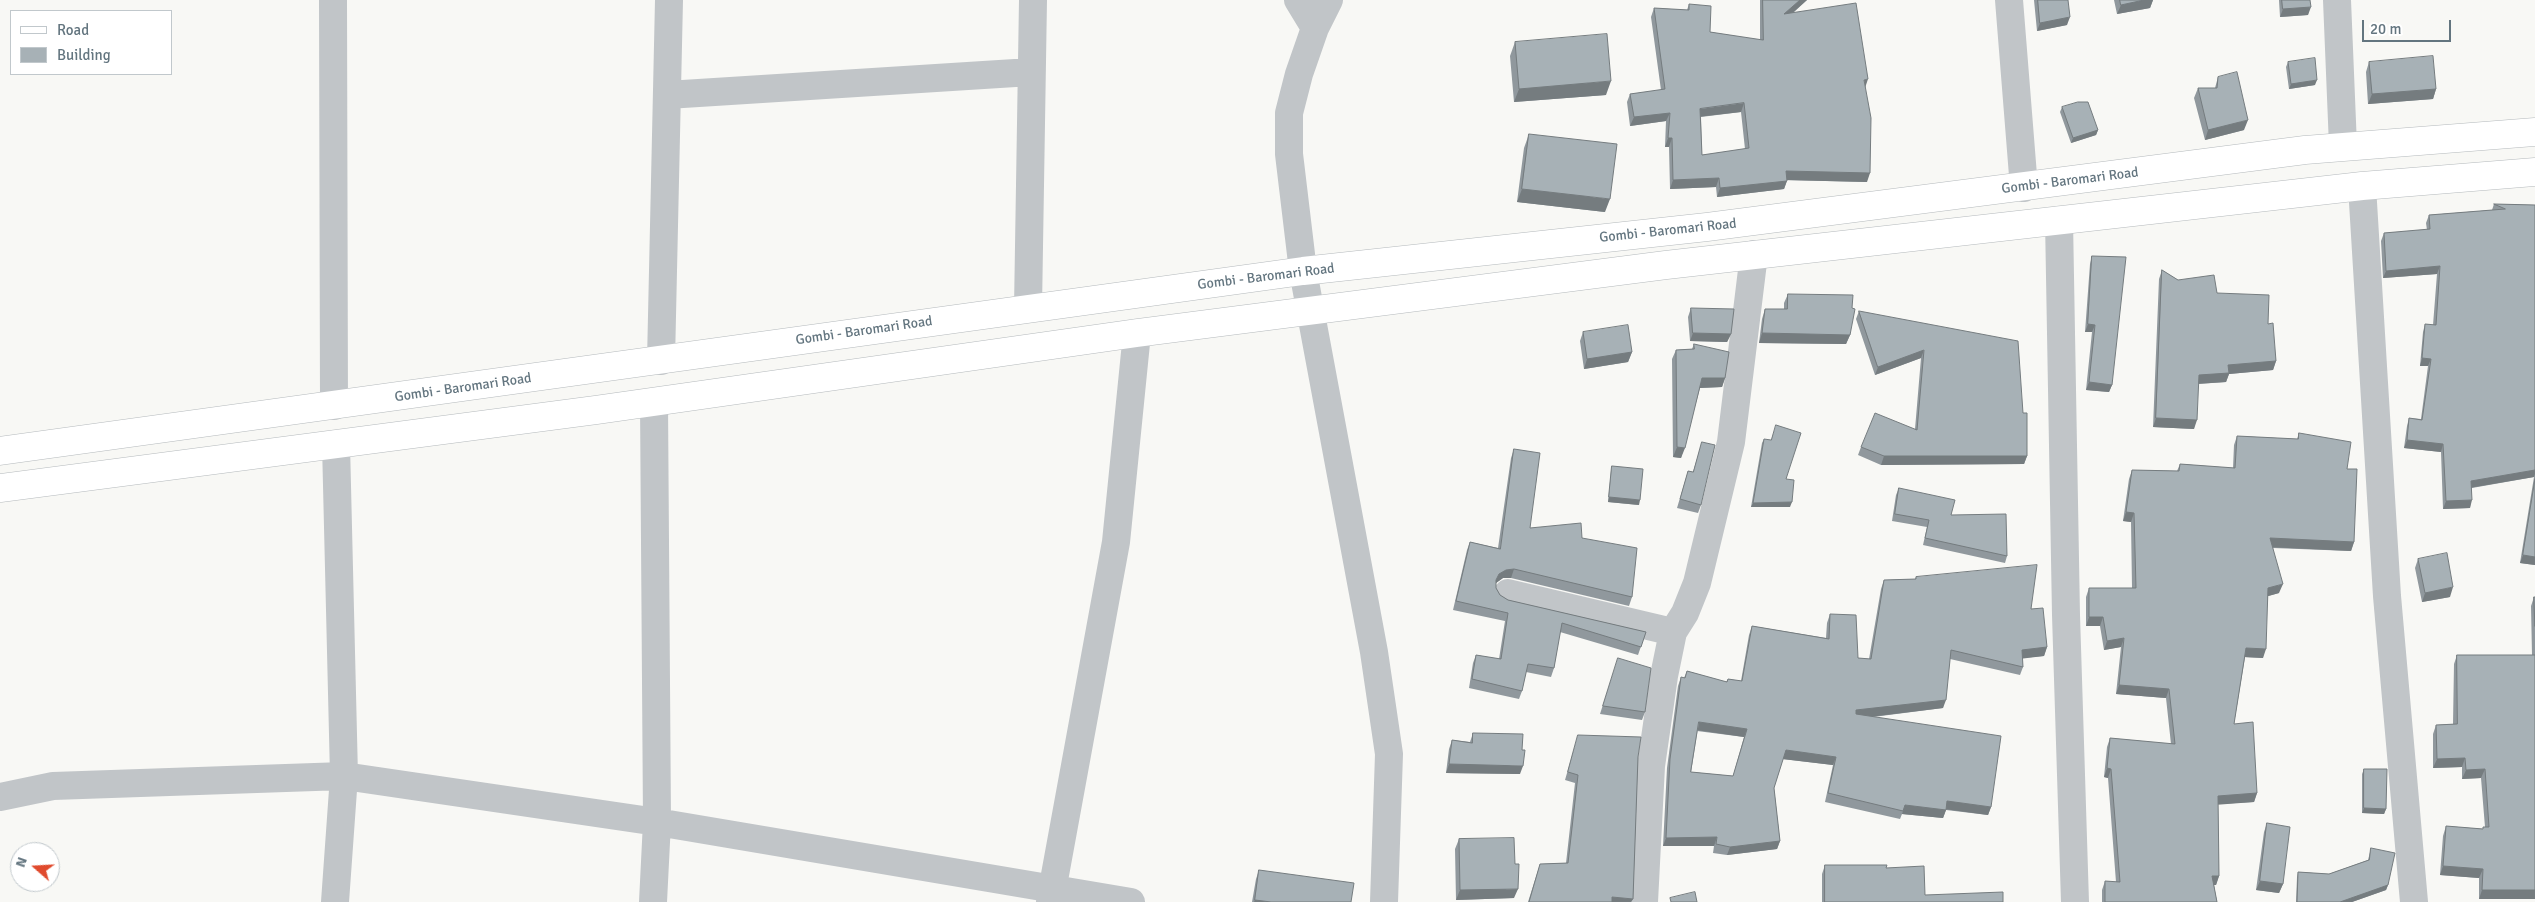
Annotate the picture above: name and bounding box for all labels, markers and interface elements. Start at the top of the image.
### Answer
legend [10,10,172,75]
scale bar [2365,10,2454,42]
text: 20 m [2370,20,2401,38]
text: Road [57,21,89,39]
text: Building [57,46,111,64]
street label: Gombi - Baromari Road [2001,164,2139,198]
street label: Gombi - Baromari Road [1599,215,1737,247]
street label: Gombi - Baromari Road [1197,260,1335,294]
street label: Gombi - Baromari Road [795,313,933,349]
street label: Gombi - Baromari Road [394,370,532,406]
north arrow [10,842,60,892]
text: N [12,855,31,870]

